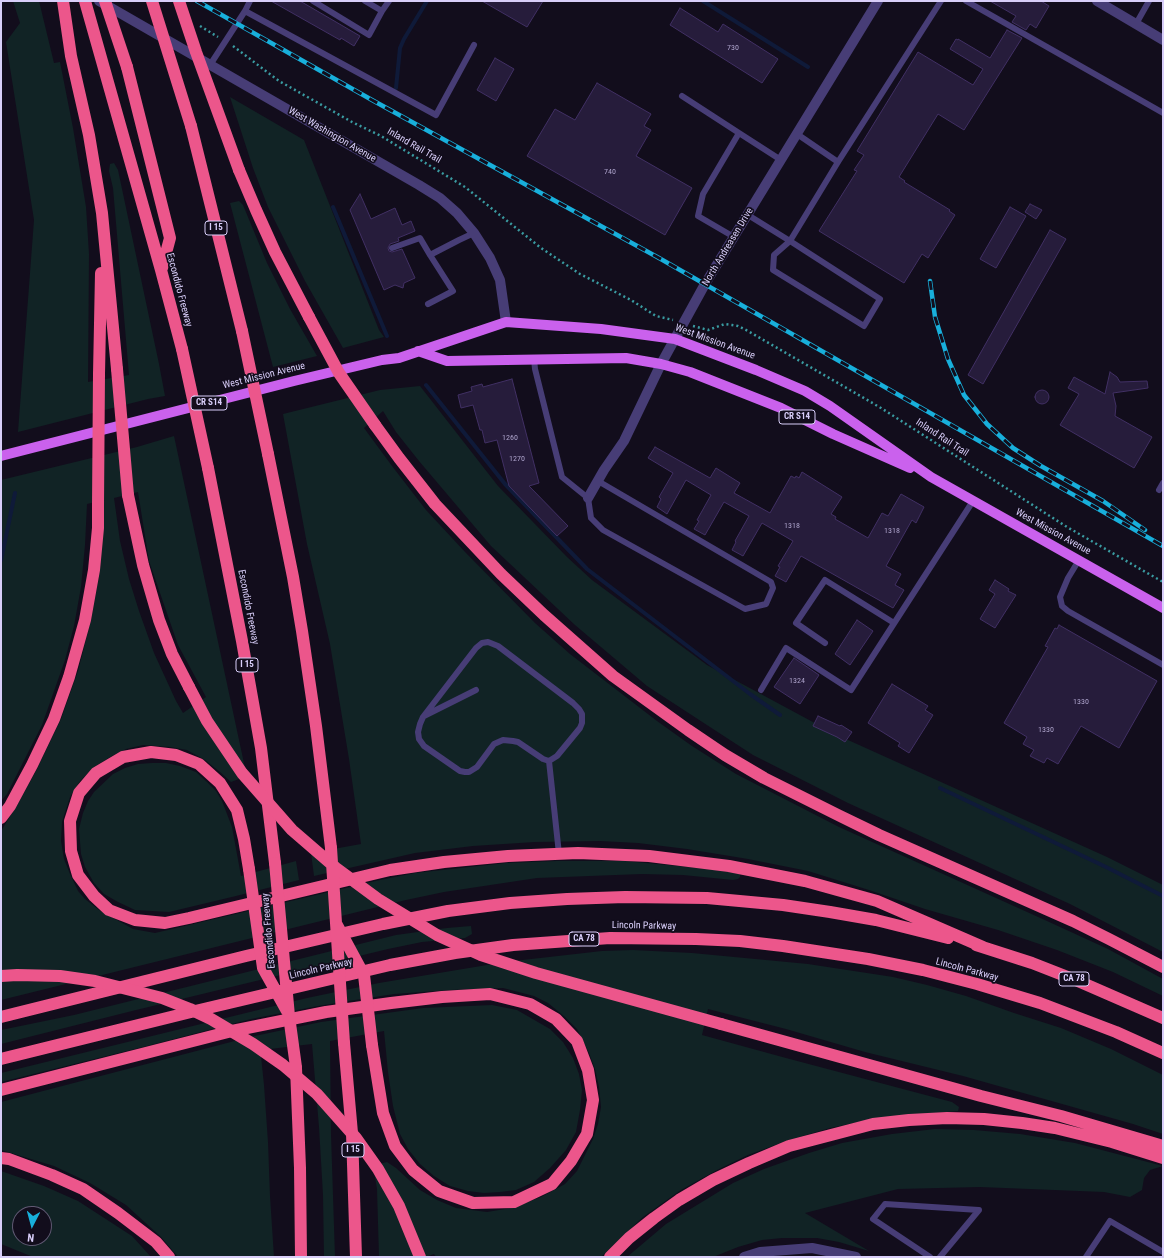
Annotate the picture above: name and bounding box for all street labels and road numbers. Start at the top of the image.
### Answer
street label: West Washington Avenue [286,105,378,165]
street label: Inland Rail Trail [385,126,443,166]
street label: North Andreasen Drive [700,206,756,288]
road number: I 15 [205,221,227,235]
street label: Escondido Freeway [163,252,195,328]
street label: West Mission Avenue [673,322,757,362]
street label: West Mission Avenue [222,360,306,392]
road number: CR S14 [191,396,227,410]
road number: CR S14 [779,410,815,424]
street label: Inland Rail Trail [913,416,971,460]
street label: West Mission Avenue [1013,506,1093,558]
street label: Escondido Freeway [235,569,261,645]
road number: I 15 [236,658,258,672]
street label: Escondido Freeway [260,893,278,969]
street label: Lincoln Parkway [612,919,676,933]
road number: CA 78 [569,932,599,946]
street label: Lincoln Parkway [288,956,354,982]
street label: Lincoln Parkway [934,956,1000,984]
road number: CA 78 [1059,972,1089,986]
road number: I 15 [342,1143,364,1157]

